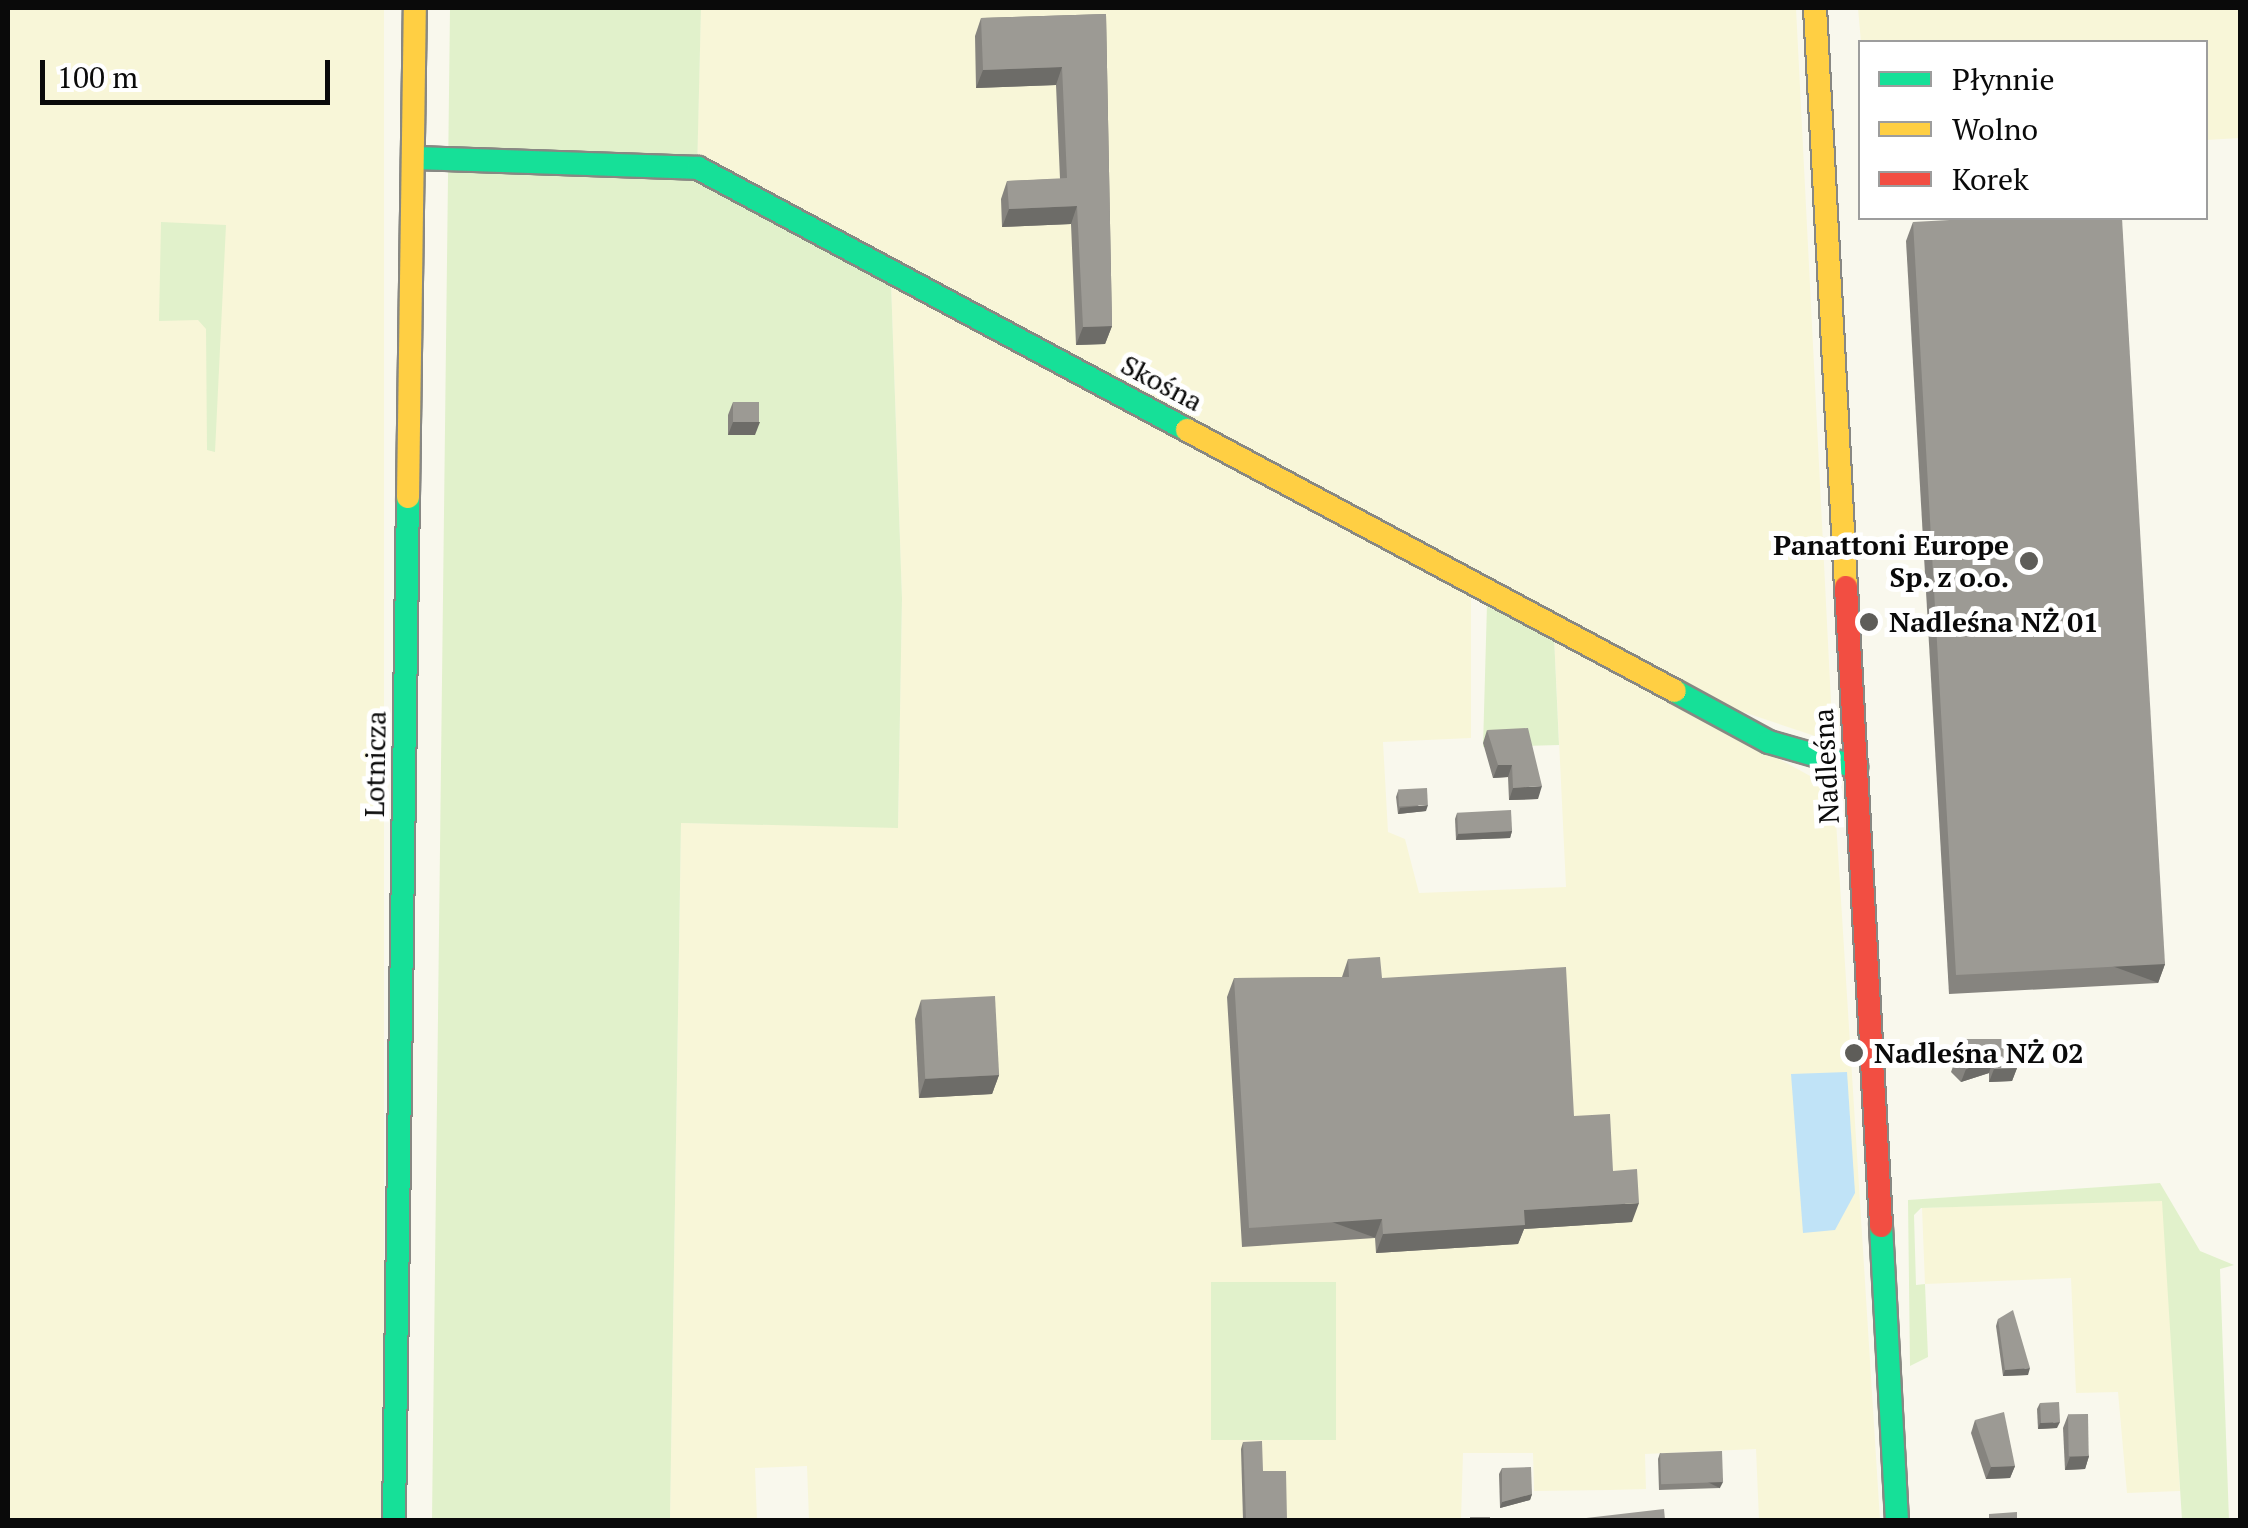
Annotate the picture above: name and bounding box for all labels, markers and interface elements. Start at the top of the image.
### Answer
scale bar [45,40,335,102]
legend [1858,40,2208,220]
text: 100 m [57,57,138,97]
text: Płynnie [1952,59,2055,99]
text: Wolno [1952,109,2038,149]
text: Korek [1952,159,2029,199]
street label: Skośna [1115,348,1209,418]
place label: Panattoni Europe Sp. z o.o. [1773,528,2009,594]
marker: Panattoni Europe Sp. z o.o. [2018,550,2040,572]
place label: Nadleśna NŻ 01 [1889,605,2099,639]
marker: Nadleśna NŻ 01 [1858,611,1880,633]
street label: Nadleśna [1806,707,1846,825]
street label: Lotnicza [357,711,393,817]
place label: Nadleśna NŻ 02 [1874,1036,2084,1070]
marker: Nadleśna NŻ 02 [1843,1042,1865,1064]

